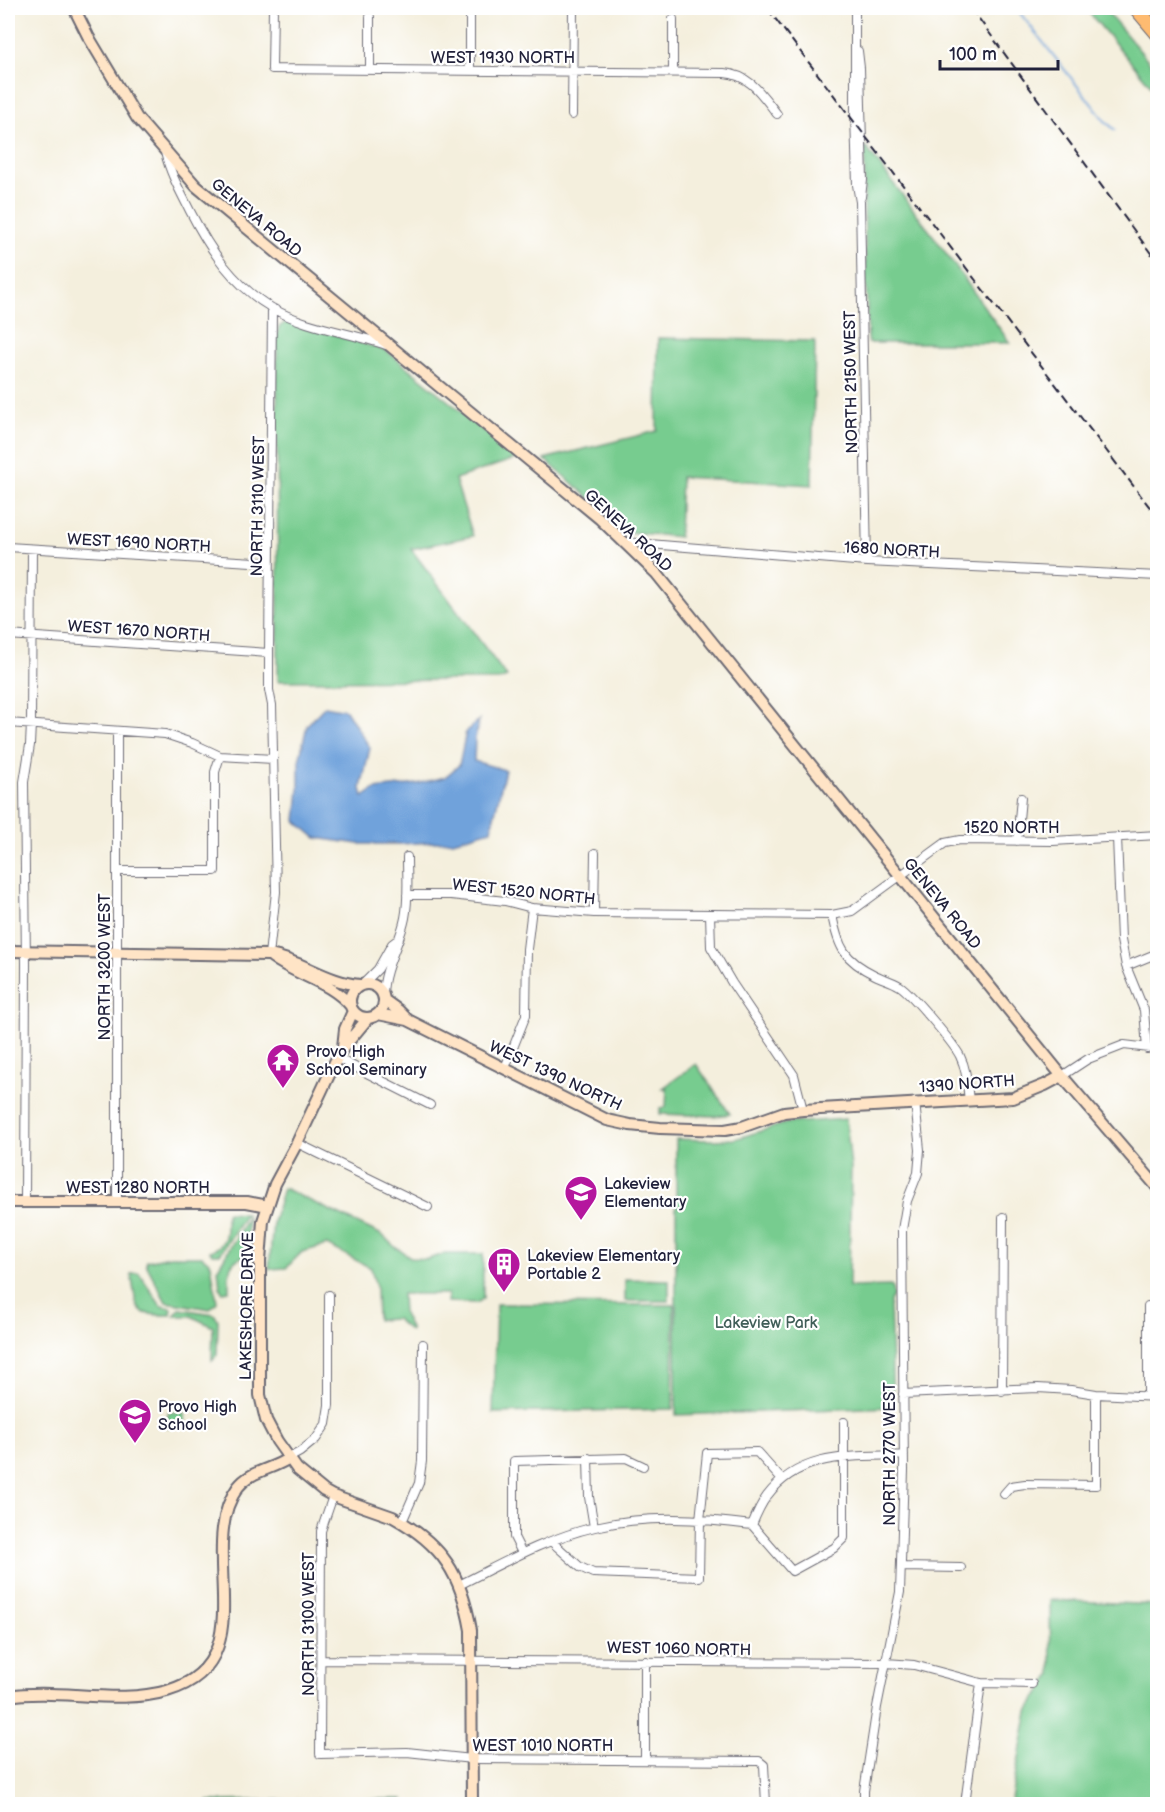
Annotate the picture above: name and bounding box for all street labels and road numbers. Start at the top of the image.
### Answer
street label: WEST 1930 NORTH [431,49,575,68]
street label: GENEVA ROAD [207,175,305,262]
street label: NORTH 2150 WEST [841,310,862,454]
street label: NORTH 3110 WEST [248,435,269,577]
street label: GENEVA ROAD [580,486,676,576]
street label: WEST 1690 NORTH [66,530,211,557]
street label: 1680 NORTH [844,539,940,562]
street label: WEST 1670 NORTH [67,617,211,646]
street label: 1520 NORTH [964,819,1060,838]
street label: GENEVA ROAD [899,854,985,954]
street label: WEST 1520 NORTH [451,876,596,909]
street label: NORTH 3200 WEST [96,893,115,1041]
street label: WEST 1390 NORTH [486,1037,625,1115]
street label: 1390 NORTH [919,1072,1016,1097]
street label: WEST 1280 NORTH [66,1179,210,1198]
street label: LAKESHORE DRIVE [237,1232,258,1380]
street label: NORTH 2770 WEST [881,1382,900,1526]
street label: NORTH 3100 WEST [300,1552,319,1696]
street label: WEST 1060 NORTH [607,1639,751,1660]
street label: WEST 1010 NORTH [473,1737,613,1756]

